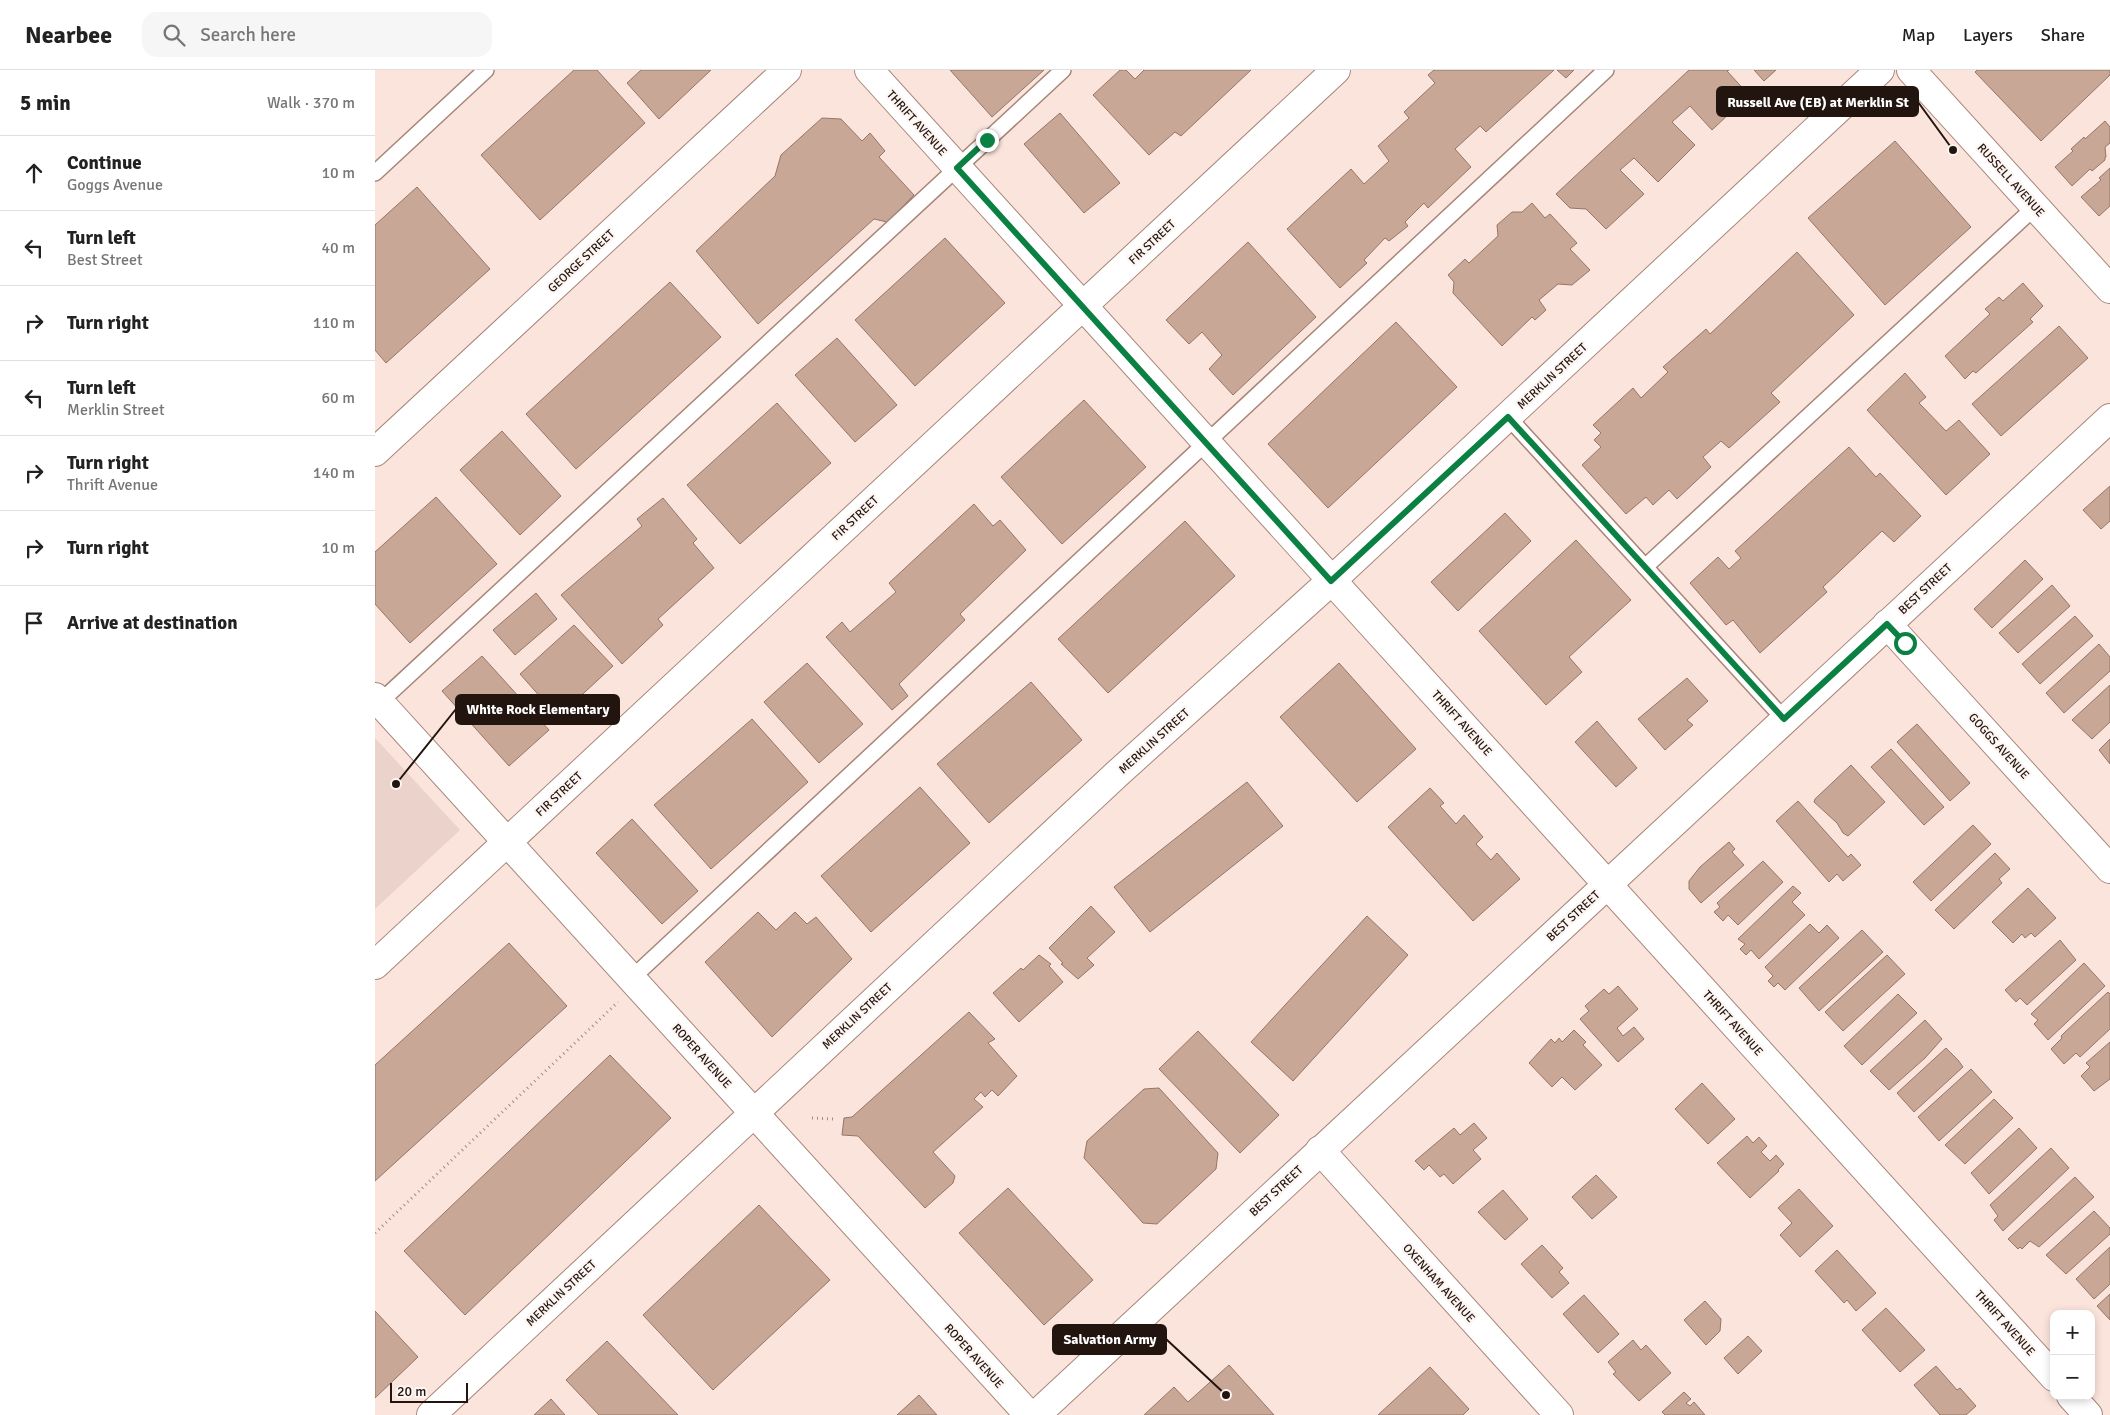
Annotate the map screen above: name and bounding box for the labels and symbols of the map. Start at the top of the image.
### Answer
callout: Russell Ave (EB) at Merklin St [1717,87,1918,116]
street label: THRIFT AVENUE [883,88,950,159]
text: Russell Ave (EB) at Merklin St [1727,94,1910,111]
route end [976,129,999,152]
street label: RUSSELL AVENUE [1974,141,2048,220]
street label: FIR STREET [1126,217,1179,268]
street label: GEORGE STREET [545,227,618,296]
street label: MERKLIN STREET [1514,340,1591,413]
street label: FIR STREET [829,493,882,544]
street label: BEST STREET [1895,561,1955,618]
route start [1894,632,1917,655]
street label: THRIFT AVENUE [1428,688,1495,759]
callout: White Rock Elementary [456,695,619,724]
text: White Rock Elementary [467,701,609,718]
street label: MERKLIN STREET [1116,706,1193,777]
street label: GOGGS AVENUE [1965,710,2032,783]
street label: FIR STREET [533,769,586,820]
street label: BEST STREET [1543,888,1603,945]
street label: MERKLIN STREET [819,980,896,1053]
street label: THRIFT AVENUE [1699,988,1766,1059]
street label: ROPER AVENUE [669,1021,735,1092]
street label: BEST STREET [1246,1163,1306,1220]
street label: OXENHAM AVENUE [1399,1241,1478,1326]
street label: MERKLIN STREET [523,1257,600,1330]
street label: THRIFT AVENUE [1971,1288,2038,1359]
street label: ROPER AVENUE [941,1321,1007,1392]
callout: Salvation Army [1053,1325,1166,1354]
text: Salvation Army [1063,1331,1157,1348]
scale bar [390,1380,467,1403]

